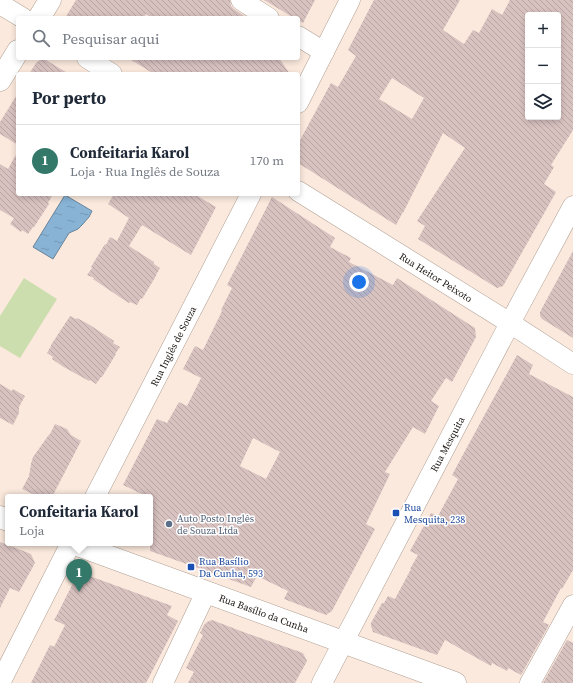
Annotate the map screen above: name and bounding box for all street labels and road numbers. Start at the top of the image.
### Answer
street label: Rua Heitor Peixoto [397,250,475,305]
street label: Rua Inglês de Souza [148,303,200,389]
street label: Rua Mesquita [427,414,468,474]
street label: Rua Basílio da Cunha [217,591,311,636]

